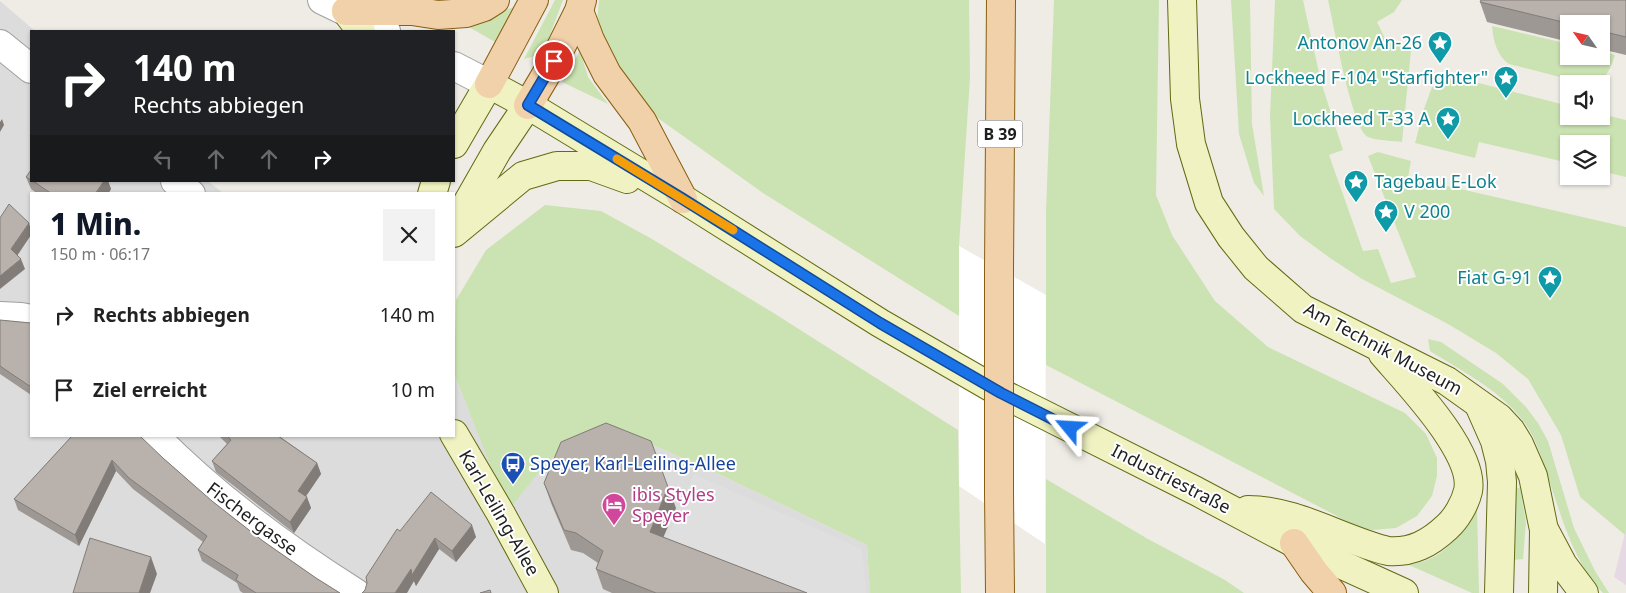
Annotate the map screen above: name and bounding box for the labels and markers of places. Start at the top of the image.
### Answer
place label: Antonov An-26 [1297,30,1422,54]
place icon: Antonov An-26 [1427,30,1453,64]
pin [533,40,575,82]
place label: Lockheed F-104 "Starfighter" [1245,65,1488,89]
place icon: Lockheed F-104 "Starfighter" [1493,65,1519,99]
place label: Lockheed T-33 A [1292,106,1430,130]
place icon: Lockheed T-33 A [1435,106,1461,140]
place icon: Tagebau E-Lok [1343,169,1369,203]
place label: Tagebau E-Lok [1374,169,1497,193]
place icon: V 200 [1373,199,1399,233]
place label: V 200 [1404,199,1450,223]
place label: Fiat G-91 [1457,265,1532,289]
place icon: Fiat G-91 [1537,265,1563,299]
bus stop icon: Speyer, Karl-Leiling-Allee [500,451,526,485]
place label: Speyer, Karl-Leiling-Allee [530,451,736,475]
place label: ibis Styles Speyer [632,482,715,527]
hotel icon: ibis Styles Speyer [601,492,627,526]

